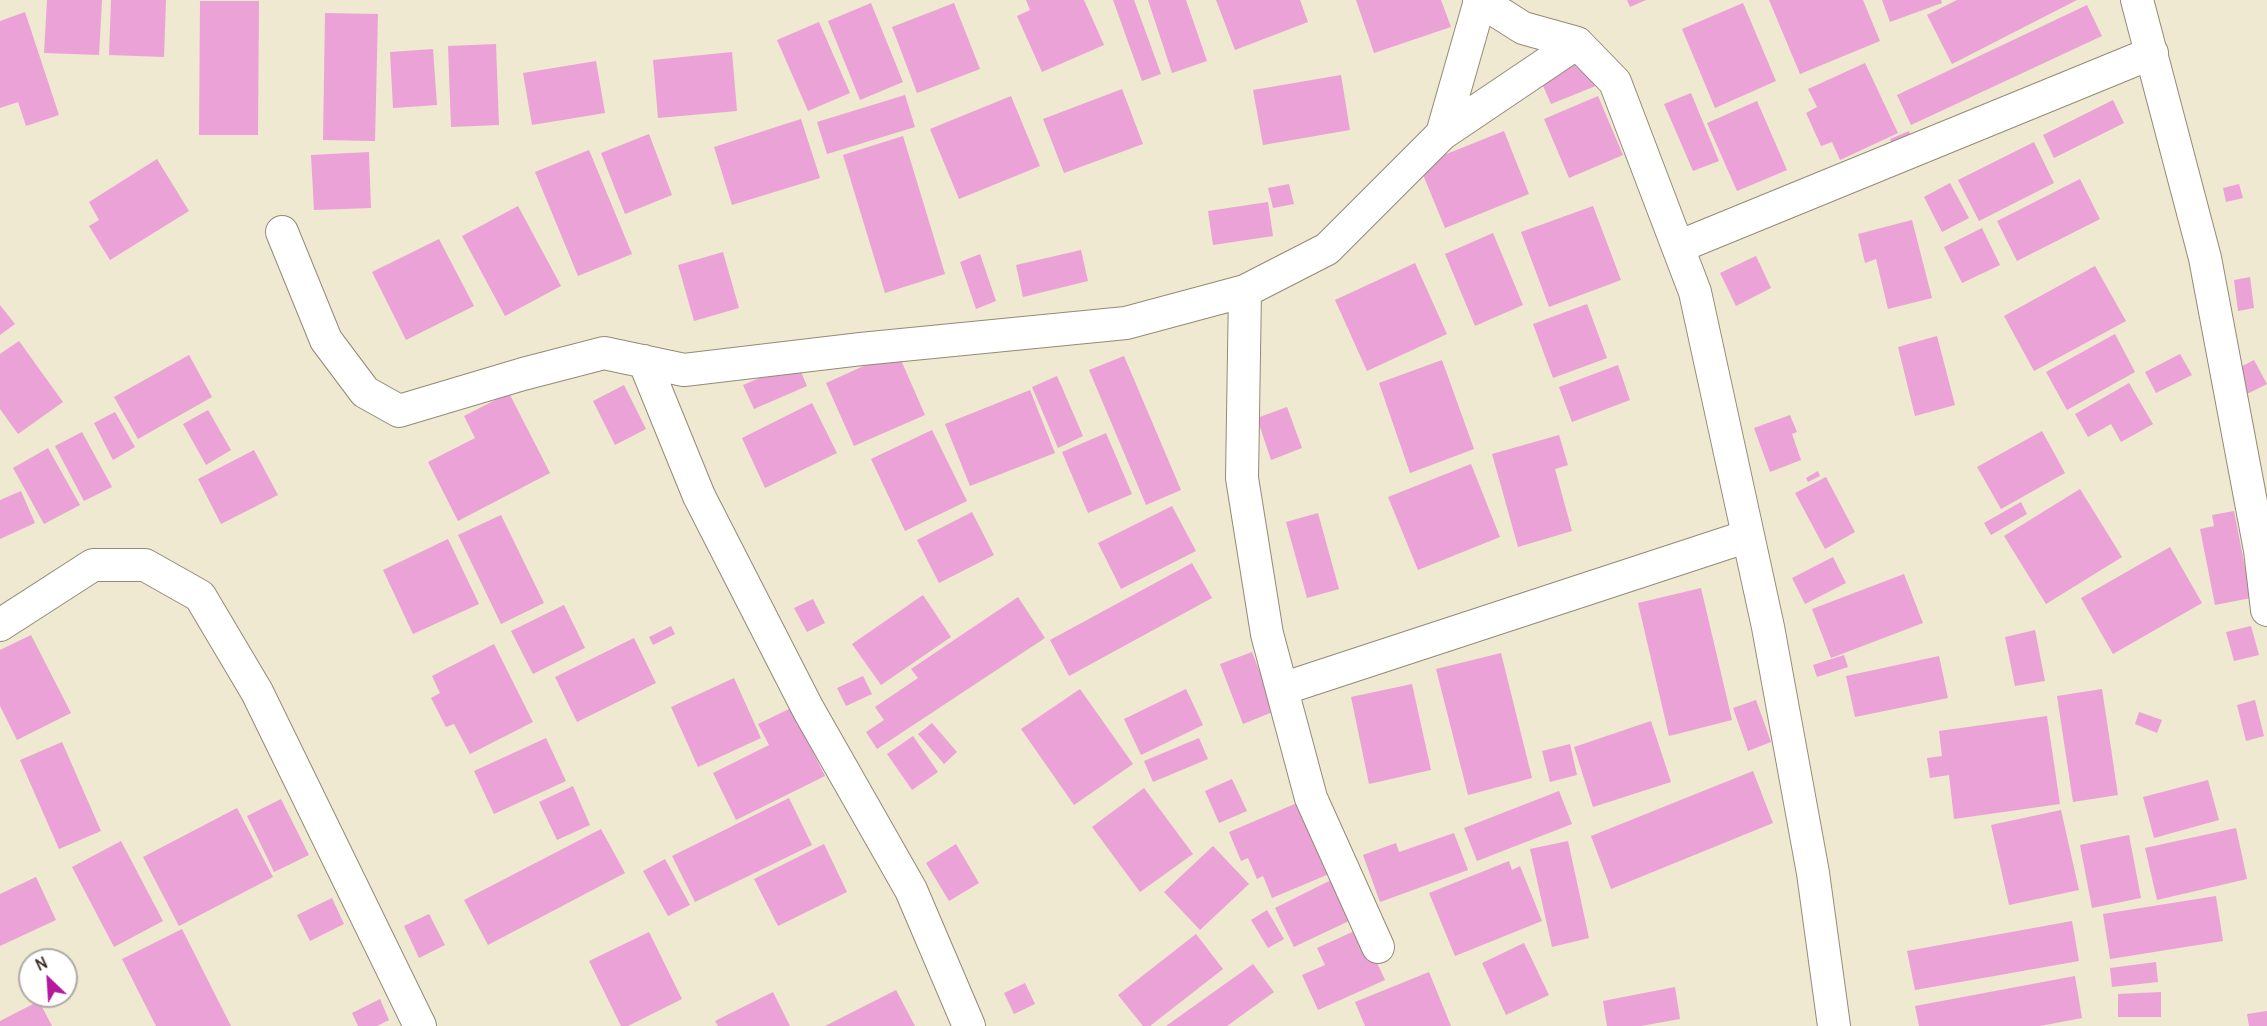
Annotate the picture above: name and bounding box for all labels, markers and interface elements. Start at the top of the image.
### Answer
north arrow [18,948,78,1008]
text: N [32,952,50,975]

